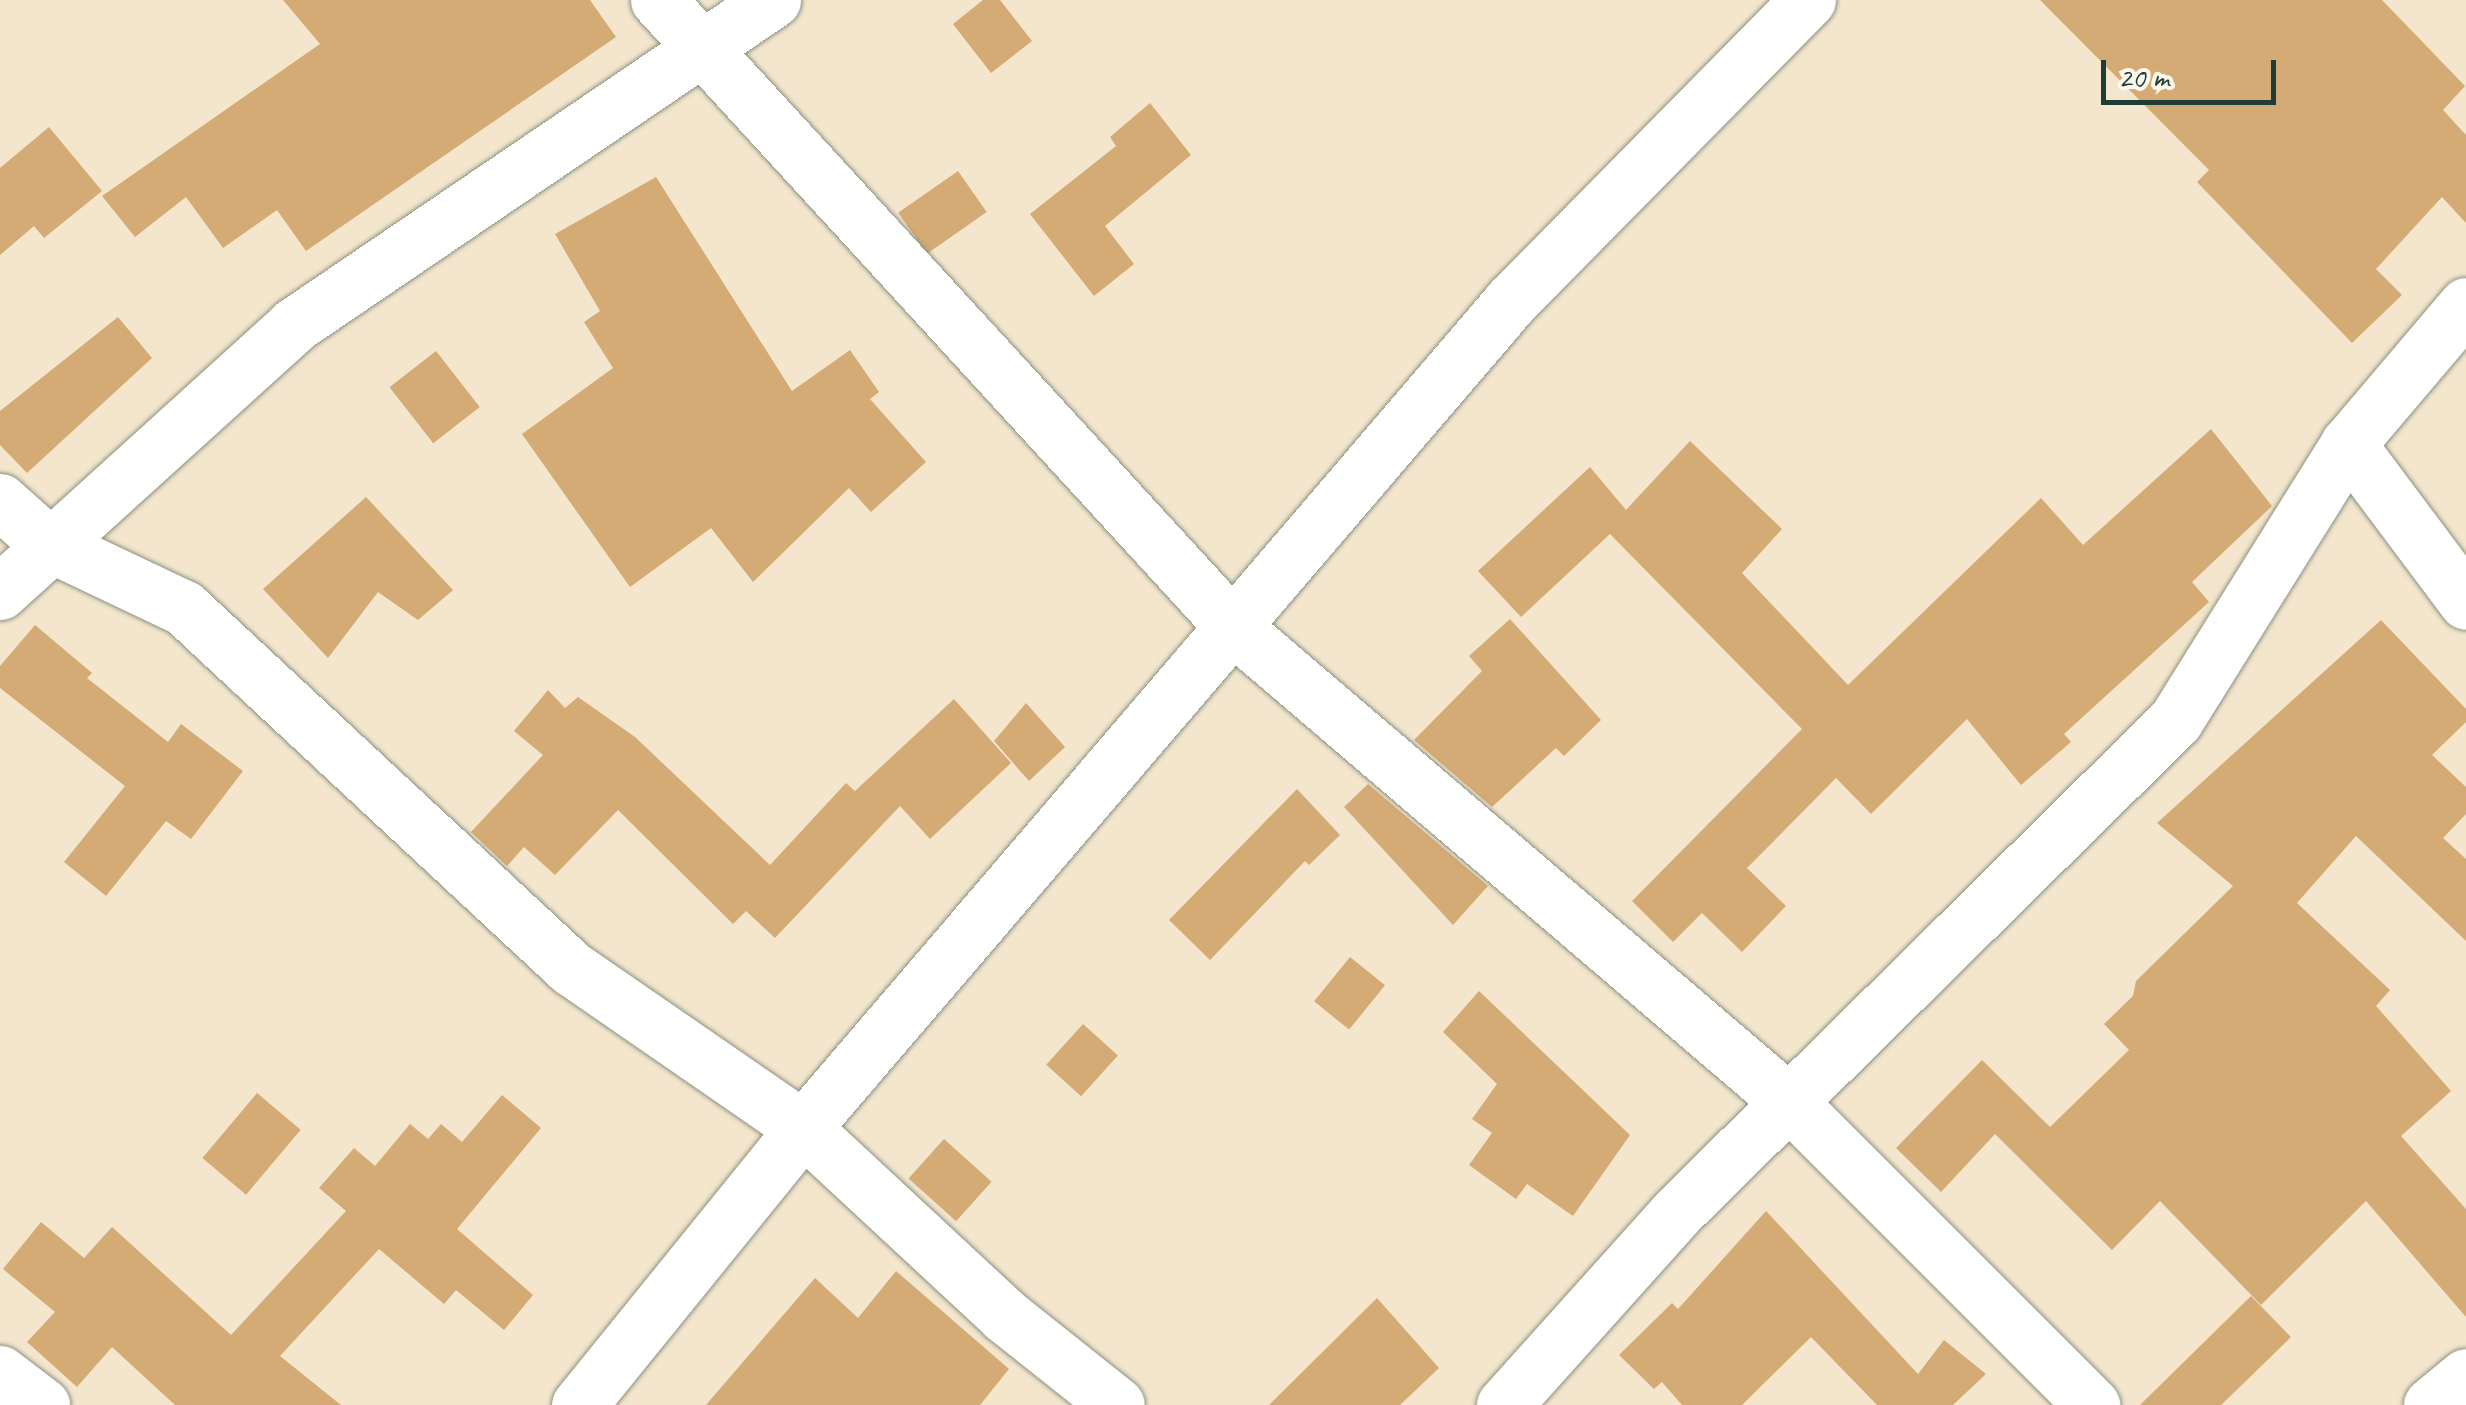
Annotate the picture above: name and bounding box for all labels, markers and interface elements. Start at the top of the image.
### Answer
scale bar [2106,40,2281,102]
text: 20 m [2118,58,2169,96]

